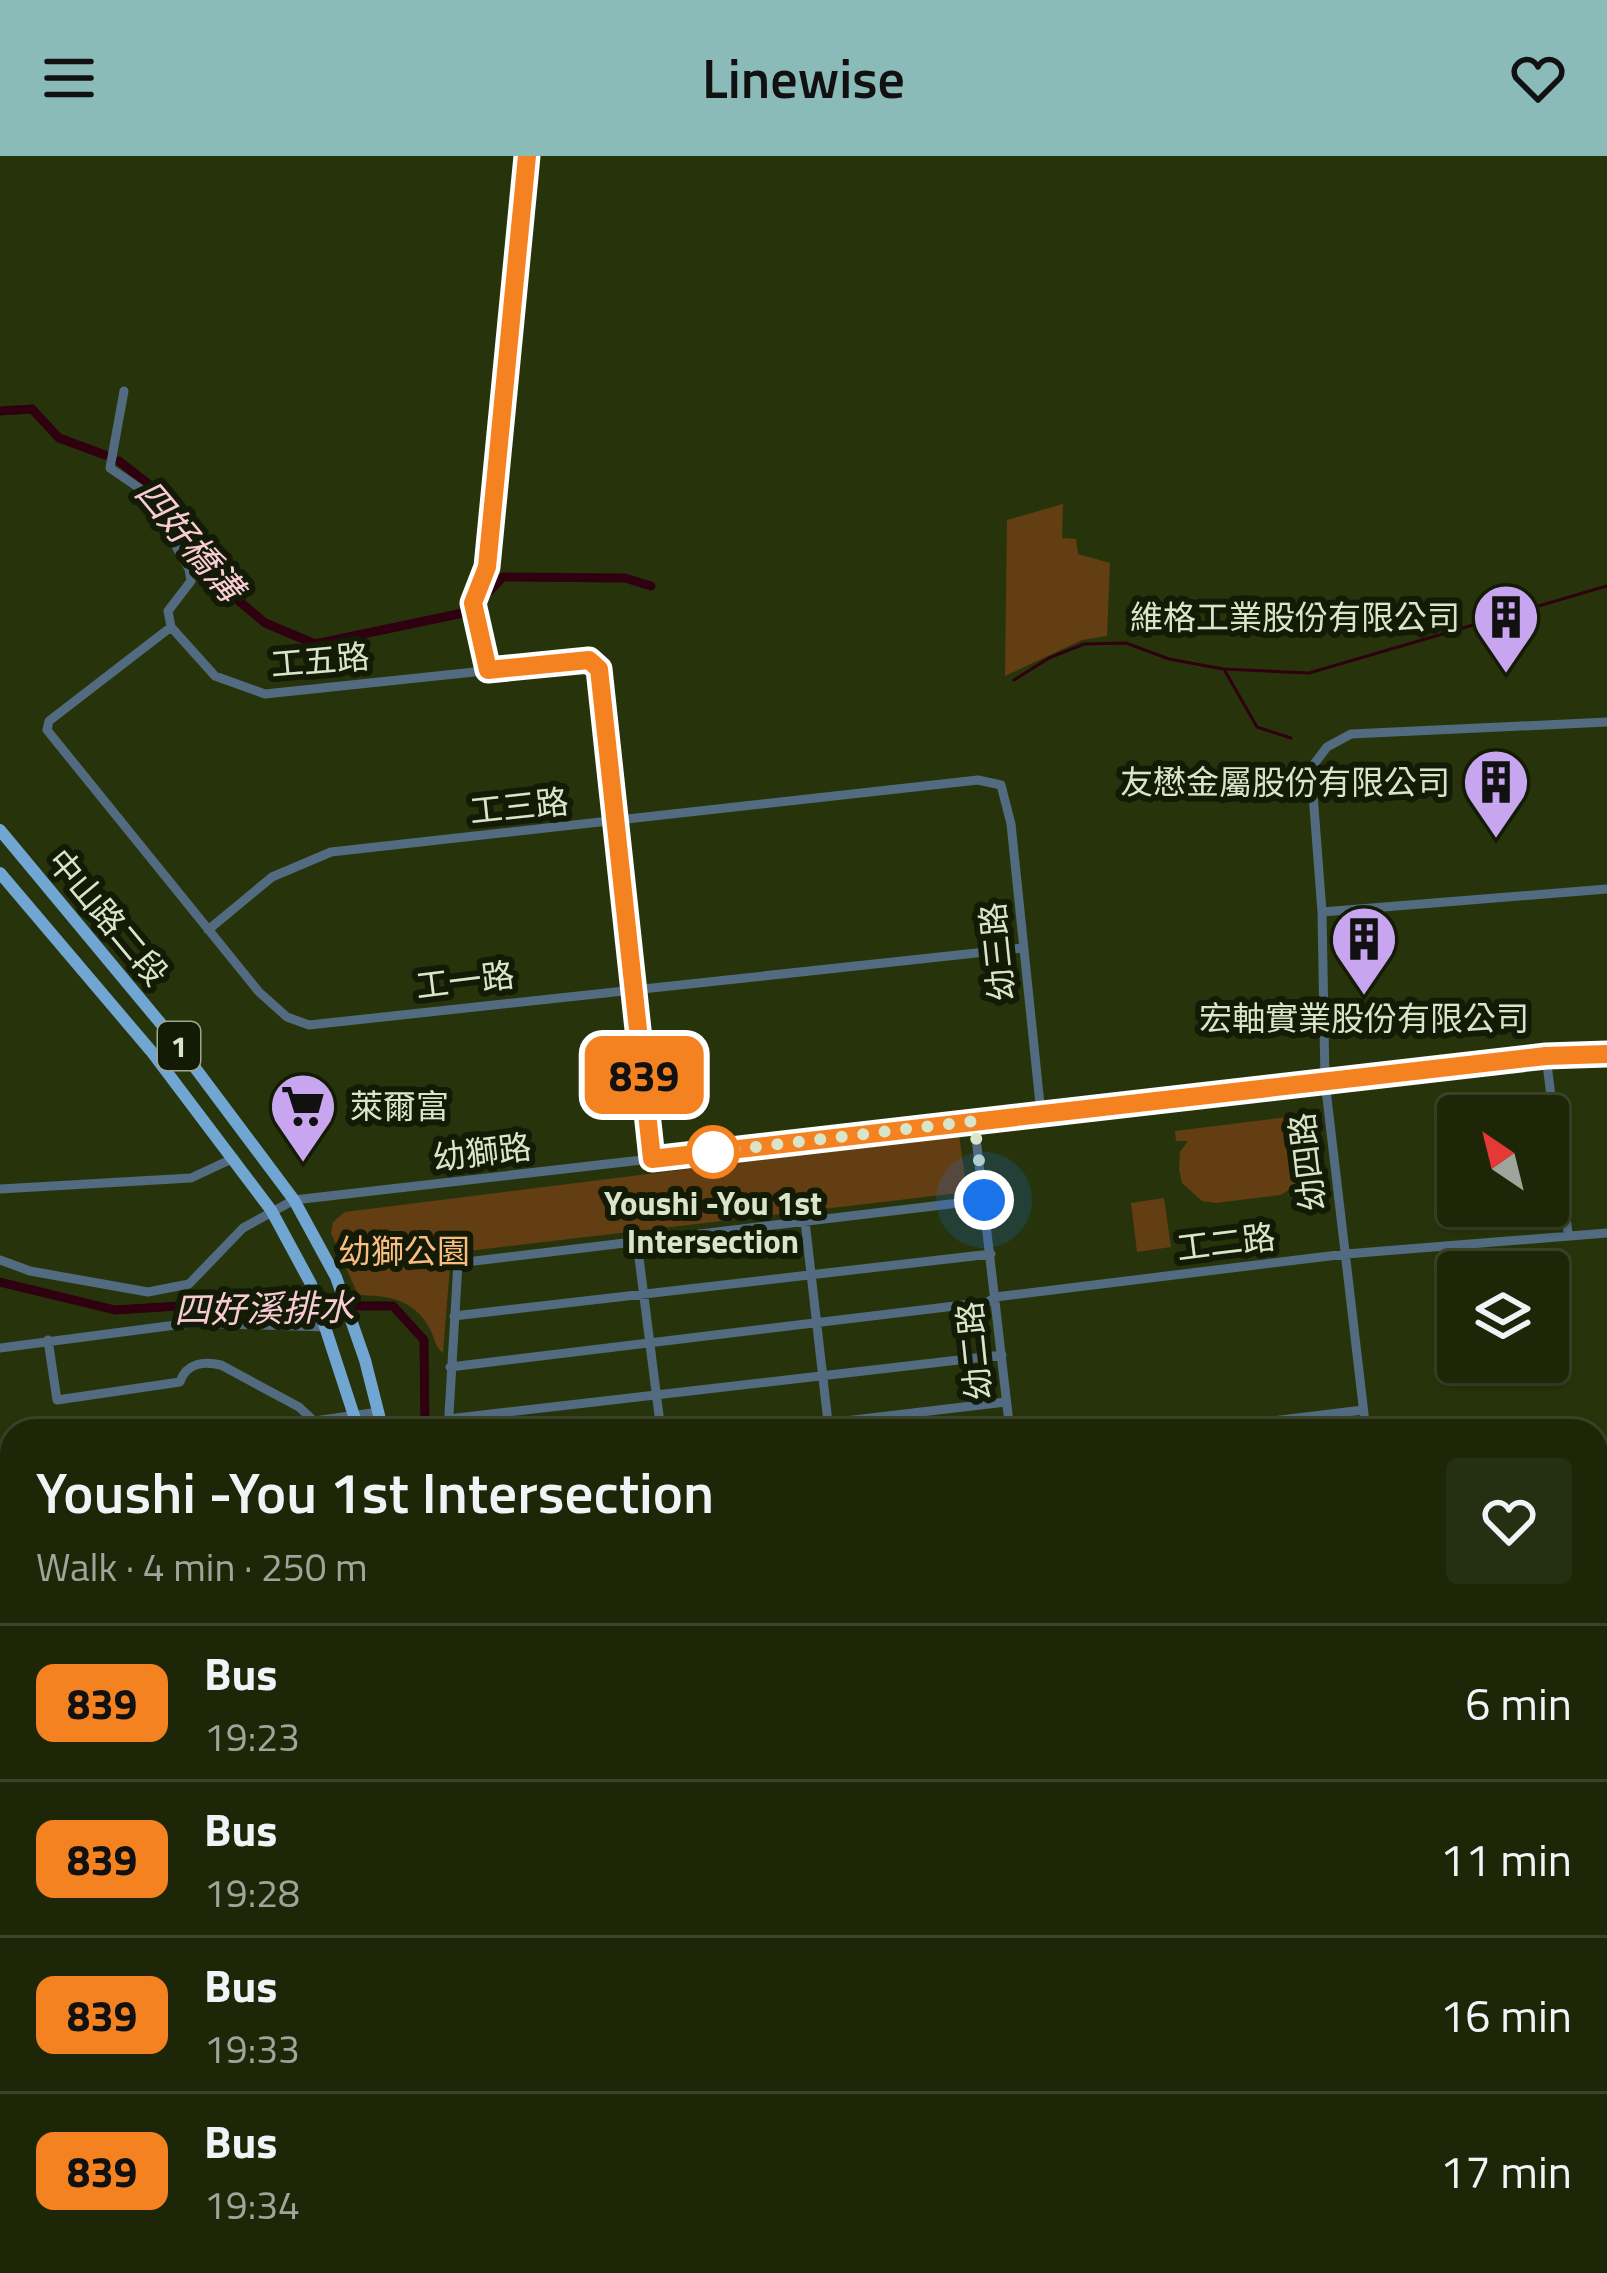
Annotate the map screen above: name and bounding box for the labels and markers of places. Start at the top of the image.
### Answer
building icon: 維格工業股份有限公司 [1471,582,1541,676]
place label: 維格工業股份有限公司 [1130,592,1460,642]
building icon: 友懋金屬股份有限公司 [1461,747,1531,841]
place label: 友懋金屬股份有限公司 [1120,757,1450,807]
building icon: 宏軸實業股份有限公司 [1329,904,1399,998]
place label: 宏軸實業股份有限公司 [1199,993,1529,1043]
supermarket icon: 萊爾富 [268,1071,338,1165]
place label: 萊爾富 [350,1081,449,1131]
marker: Youshi -You 1st Intersection [688,1127,738,1177]
place label: Youshi -You 1st Intersection [604,1178,822,1266]

